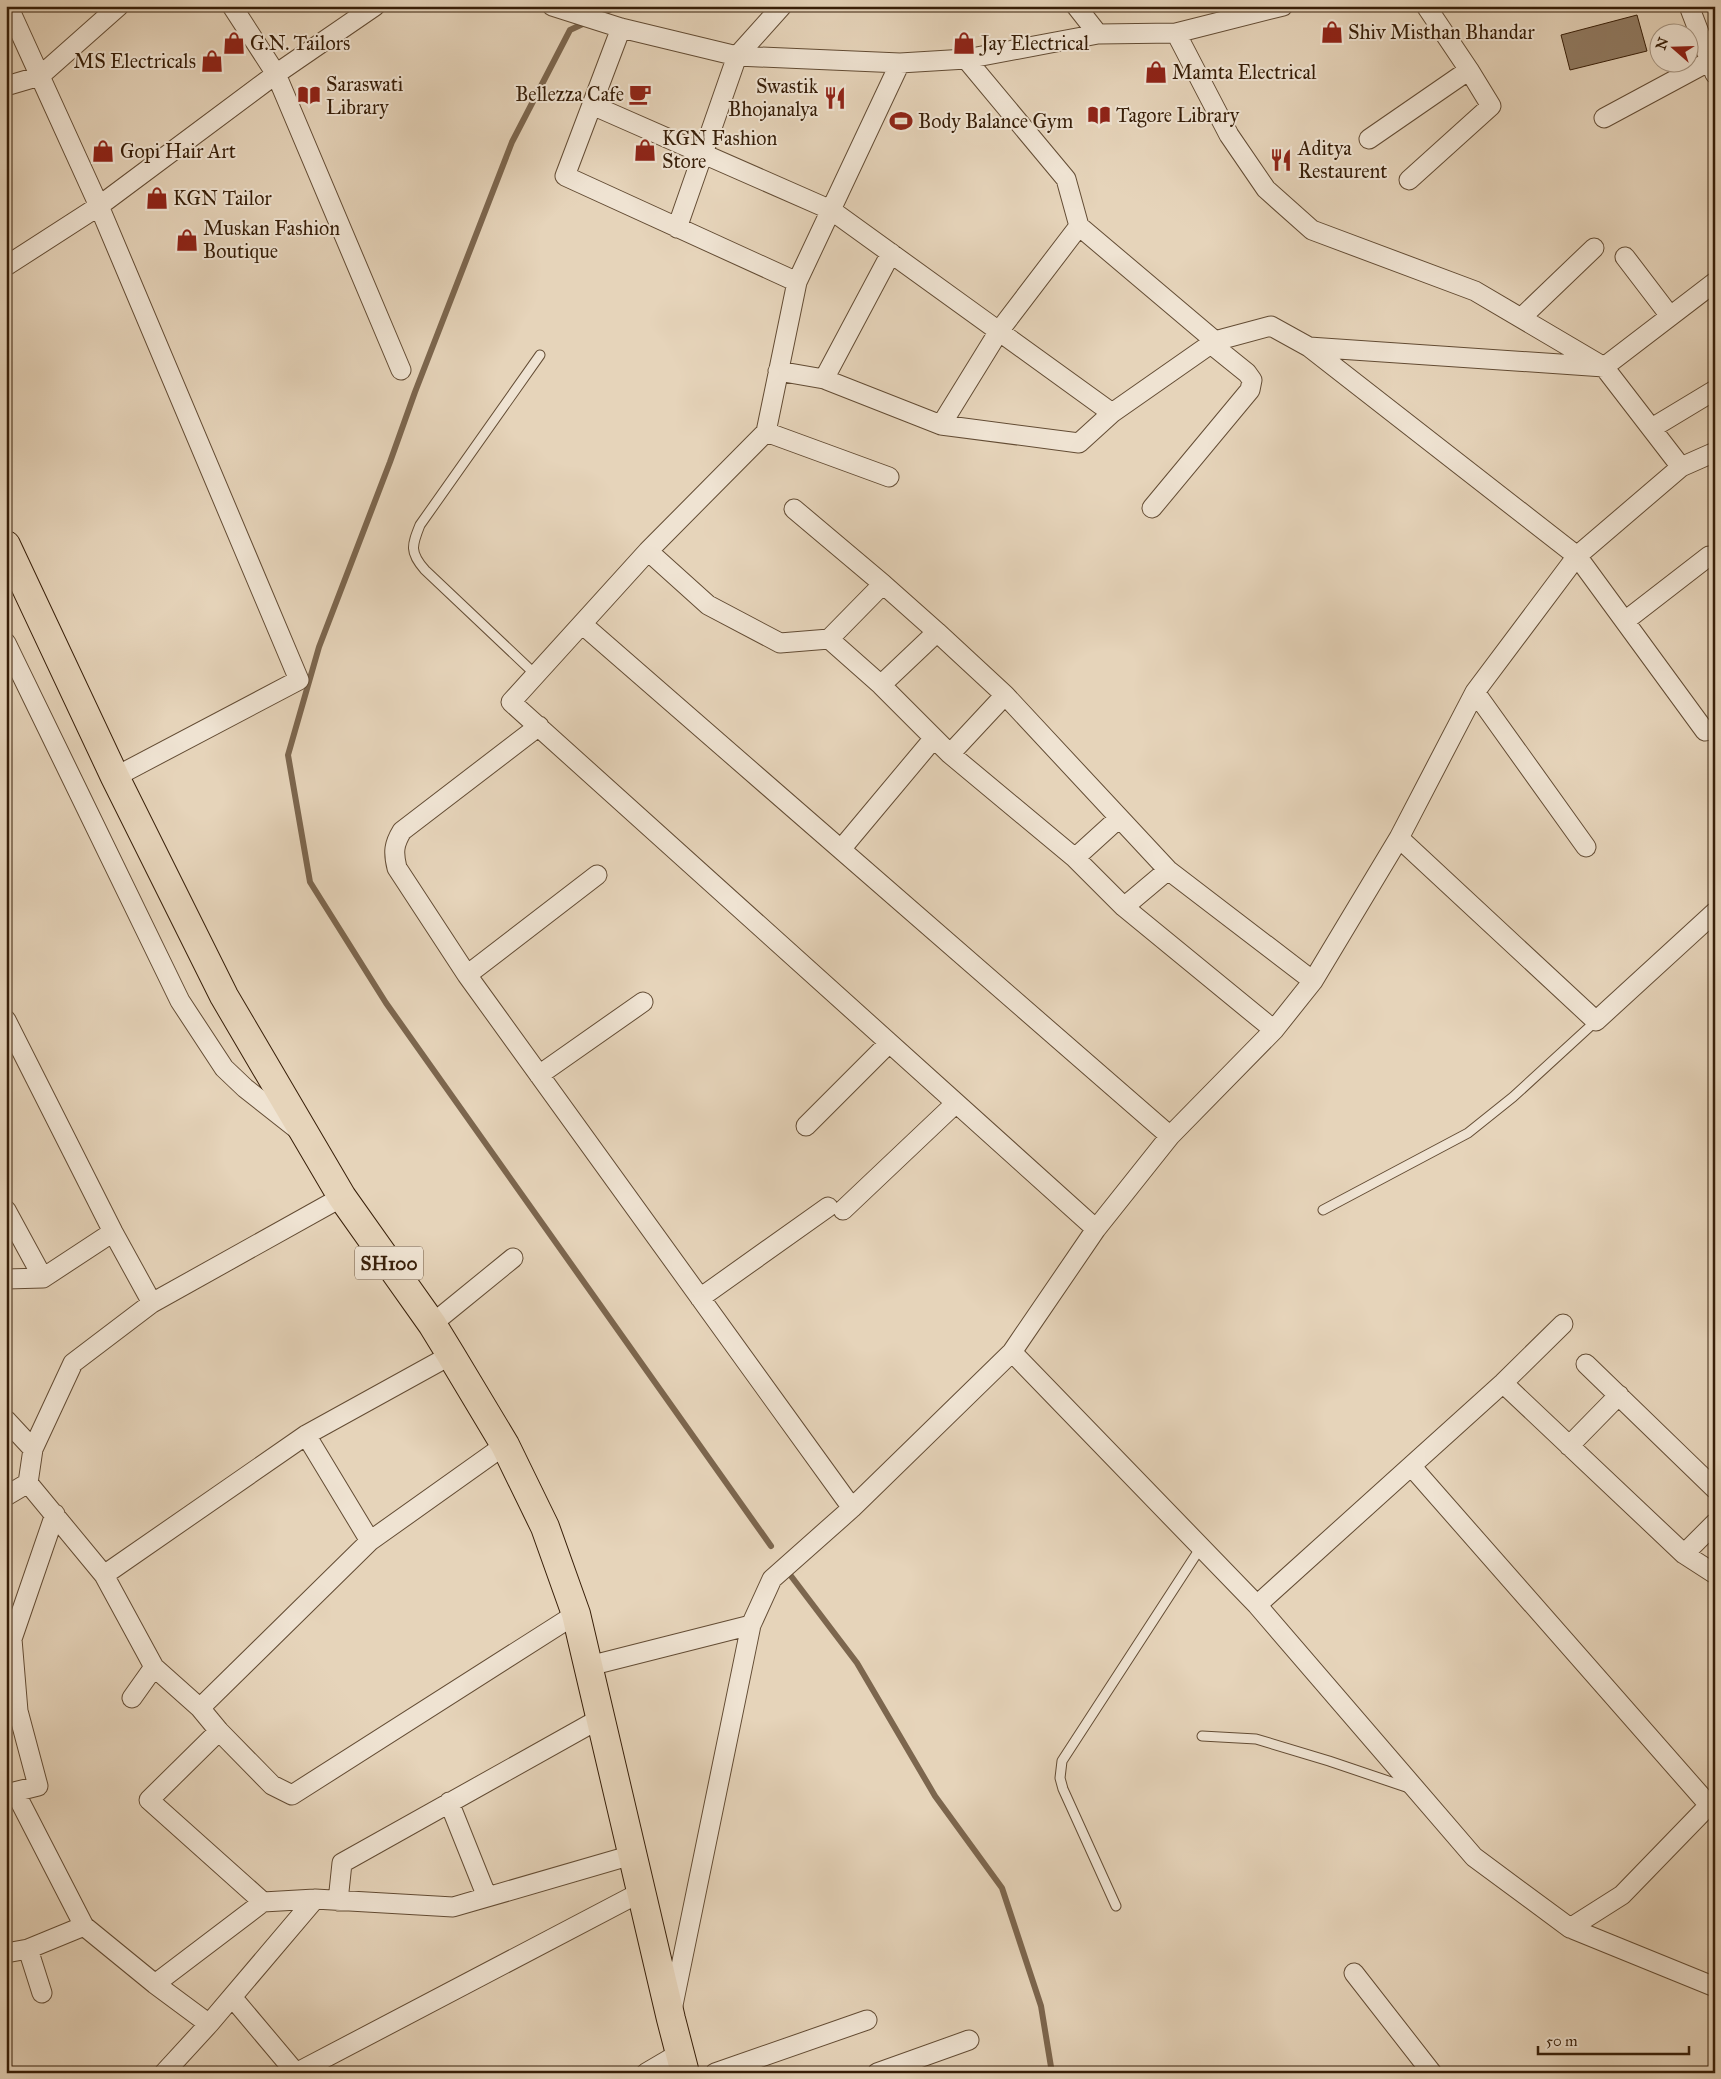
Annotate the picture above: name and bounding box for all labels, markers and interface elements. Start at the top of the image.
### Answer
shop icon: Shiv Misthan Bhandar [1319,19,1345,45]
place label: Shiv Misthan Bhandar [1348,20,1535,44]
north arrow [1648,22,1698,72]
shop icon: G.N. Tailors [221,30,247,56]
shop icon: Jay Electrical [951,30,977,56]
place label: G.N. Tailors [250,31,350,55]
place label: Jay Electrical [979,31,1090,56]
text: N [1652,35,1672,52]
shop icon: MS Electricals [199,48,225,74]
place label: MS Electricals [74,49,196,73]
shop icon: Mamta Electrical [1143,59,1169,85]
place label: Mamta Electrical [1172,60,1317,84]
place label: Saraswati Library [326,72,404,119]
place label: Swastik Bhojanalya [728,74,819,121]
cafe icon: Bellezza Cafe [627,81,653,107]
library icon: Saraswati Library [296,82,322,108]
place label: Bellezza Cafe [515,82,624,106]
restaurant icon: Swastik Bhojanalya [822,85,848,111]
library icon: Tagore Library [1086,102,1112,128]
place label: Tagore Library [1116,103,1240,128]
sports icon: Body Balance Gym [888,108,914,134]
place label: Body Balance Gym [918,109,1073,133]
place label: KGN Fashion Store [662,126,777,173]
place label: Aditya Restaurent [1297,136,1387,183]
shop icon: KGN Fashion Store [632,137,658,163]
shop icon: Gopi Hair Art [90,138,116,164]
place label: Gopi Hair Art [120,139,236,163]
restaurant icon: Aditya Restaurent [1268,147,1294,173]
shop icon: KGN Tailor [144,185,170,211]
place label: KGN Tailor [173,186,272,210]
place label: Muskan Fashion Boutique [203,216,340,264]
shop icon: Muskan Fashion Boutique [174,227,200,253]
road number: SH100 [355,1246,423,1280]
scale bar [1538,2024,1690,2056]
text: 50 m [1546,2032,1578,2050]

